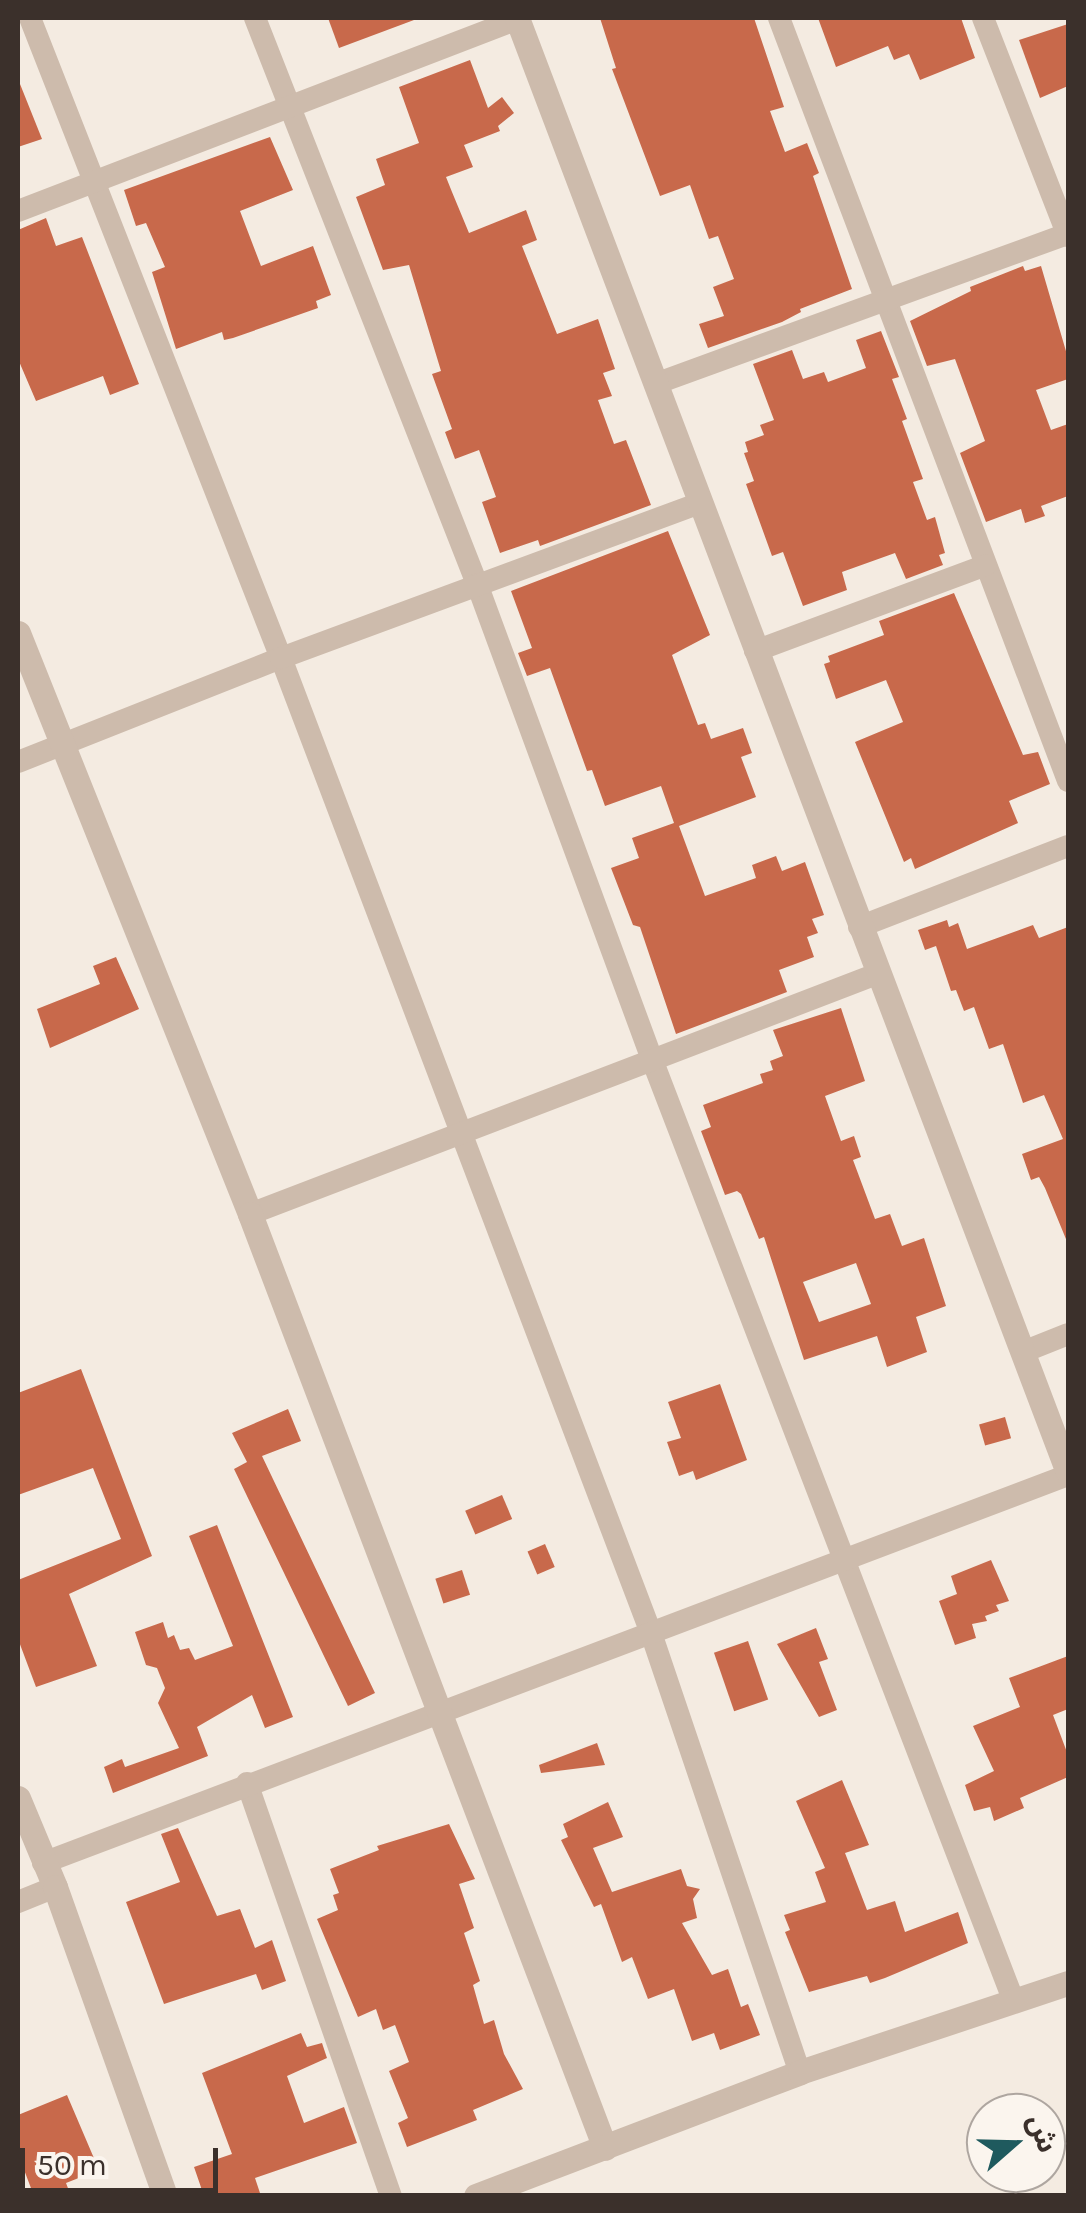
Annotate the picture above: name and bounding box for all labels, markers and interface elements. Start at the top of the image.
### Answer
north arrow [966,2093,1066,2193]
text: ش [1021,2110,1065,2157]
scale bar [25,2128,222,2190]
text: 50 m [37,2147,107,2183]

